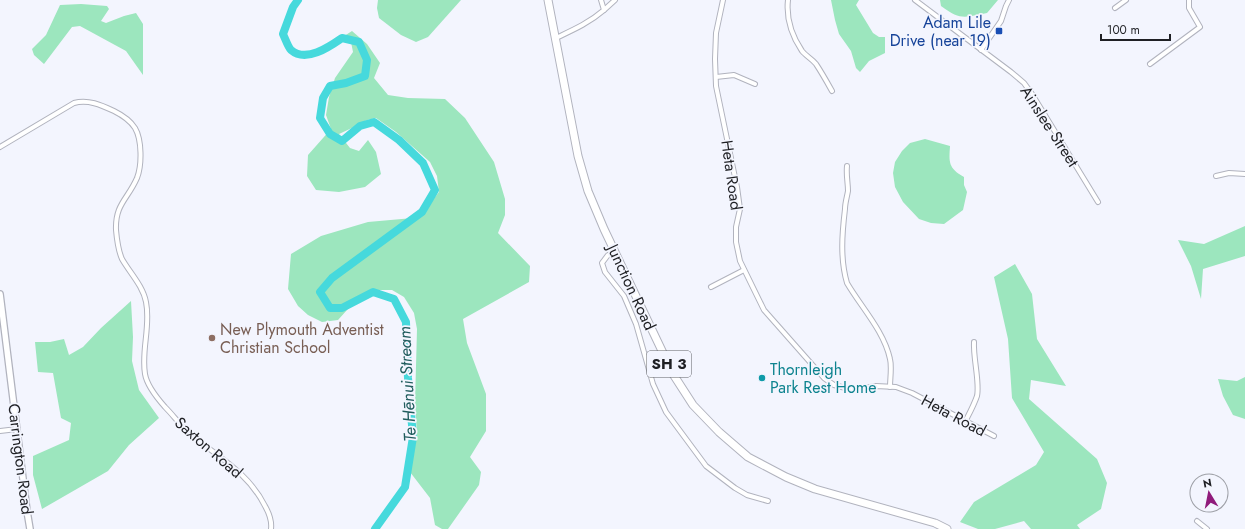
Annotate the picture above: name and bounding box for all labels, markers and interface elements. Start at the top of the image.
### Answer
place label: Adam Lile Drive (near 19) [890,11,991,52]
scale bar [1101,16,1170,42]
text: 100 m [1107,21,1140,39]
marker: Adam Lile Drive (near 19) [994,26,1004,36]
street label: Ainslee Street [1015,81,1085,172]
street label: Heta Road [715,139,748,212]
street label: Junction Road [601,239,662,334]
place label: New Plymouth Adventist Christian School [220,318,384,359]
water label: Te Hēnui Stream [392,325,422,442]
marker: New Plymouth Adventist Christian School [207,333,217,343]
road number: SH 3 [647,351,691,377]
place label: Thornleigh Park Rest Home [770,358,877,399]
marker: Thornleigh Park Rest Home [757,373,767,383]
street label: Heta Road [917,389,990,442]
street label: Carrington Road [2,402,39,516]
street label: Saxton Road [170,411,248,483]
north arrow [1189,473,1229,513]
text: N [1202,475,1213,492]

